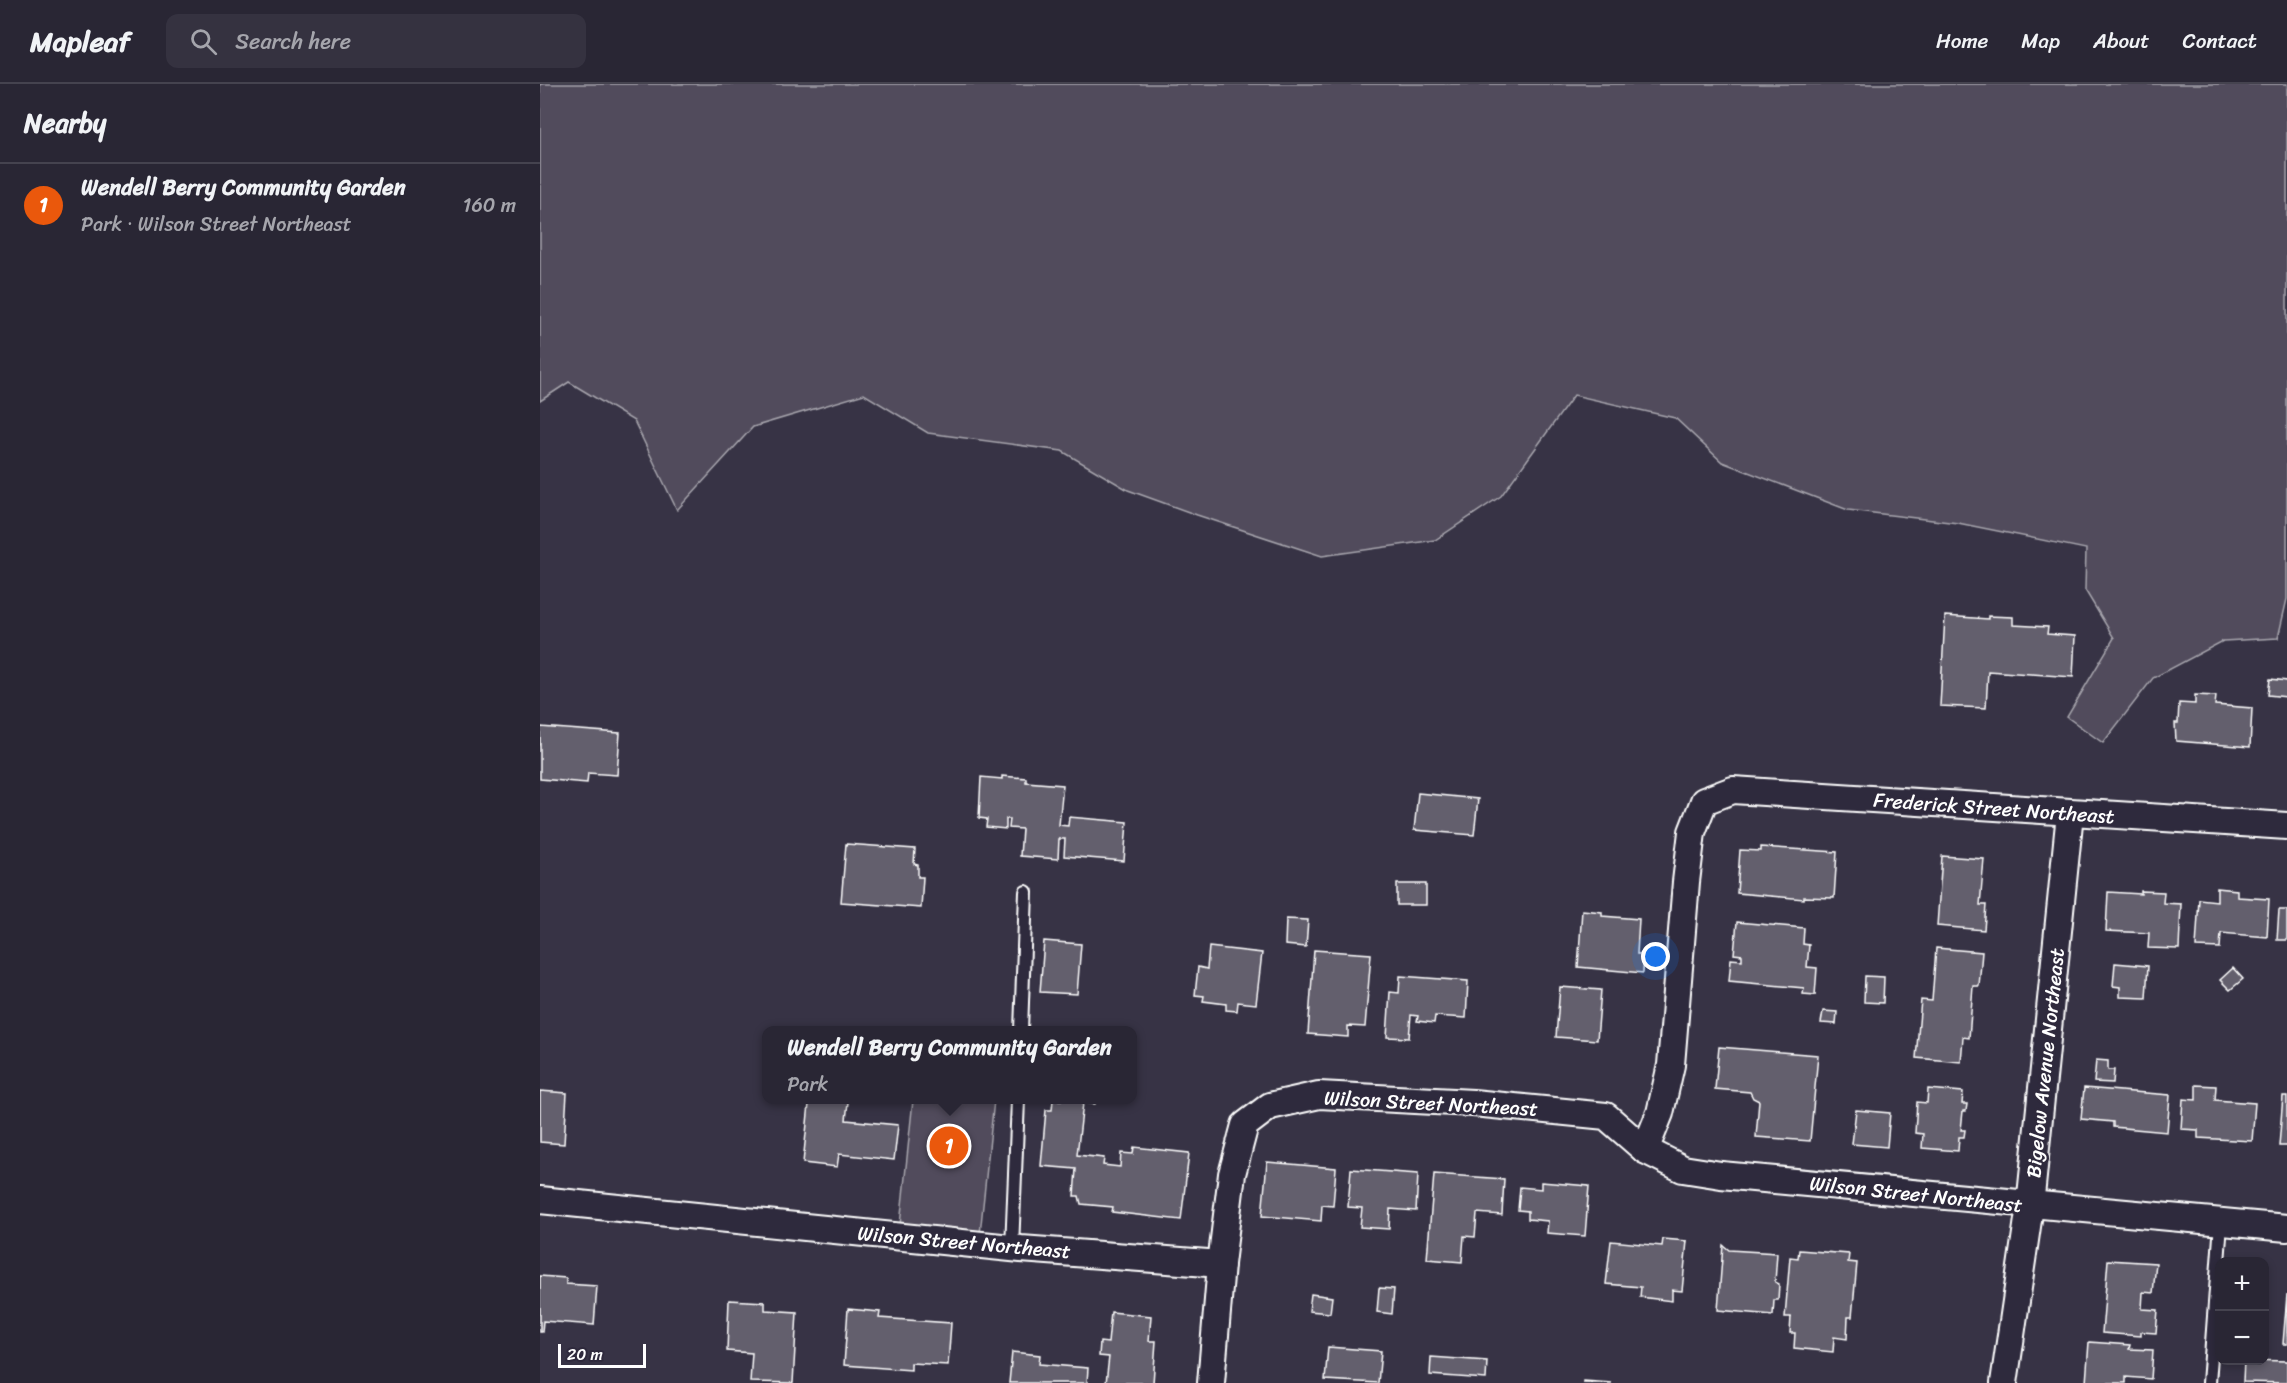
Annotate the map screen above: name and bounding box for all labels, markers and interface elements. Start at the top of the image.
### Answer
search box [166,14,586,68]
text: Mapleaf [30,17,130,66]
text: Search here [235,22,351,61]
text: Home [1936,22,1988,60]
text: Map [2021,22,2060,60]
text: About [2093,22,2150,60]
text: Contact [2183,22,2257,60]
icon: search [187,25,220,58]
text: Nearby [24,100,106,146]
text: Wendell Berry Community Garden [81,168,406,207]
text: 1 [39,188,48,223]
text: 160 m [463,188,516,223]
text: Park · Wilson Street Northeast [81,207,352,242]
street label: Frederick Street Northeast [1872,783,2116,834]
your location [1641,942,1670,971]
street label: Bigelow Avenue Northeast [2016,946,2075,1180]
popup [762,1026,1137,1104]
text: Wendell Berry Community Garden [787,1028,1112,1067]
text: Park [787,1067,828,1102]
street label: Wilson Street Northeast [1323,1080,1539,1127]
pin: 1 [930,1124,968,1168]
street label: Wilson Street Northeast [1808,1166,2024,1223]
street label: Wilson Street Northeast [856,1216,1072,1269]
map controls [2215,1257,2269,1365]
button: + [2215,1257,2269,1311]
button: − [2215,1311,2269,1365]
text: 20 m [567,1340,603,1369]
scale bar [558,1341,646,1368]

